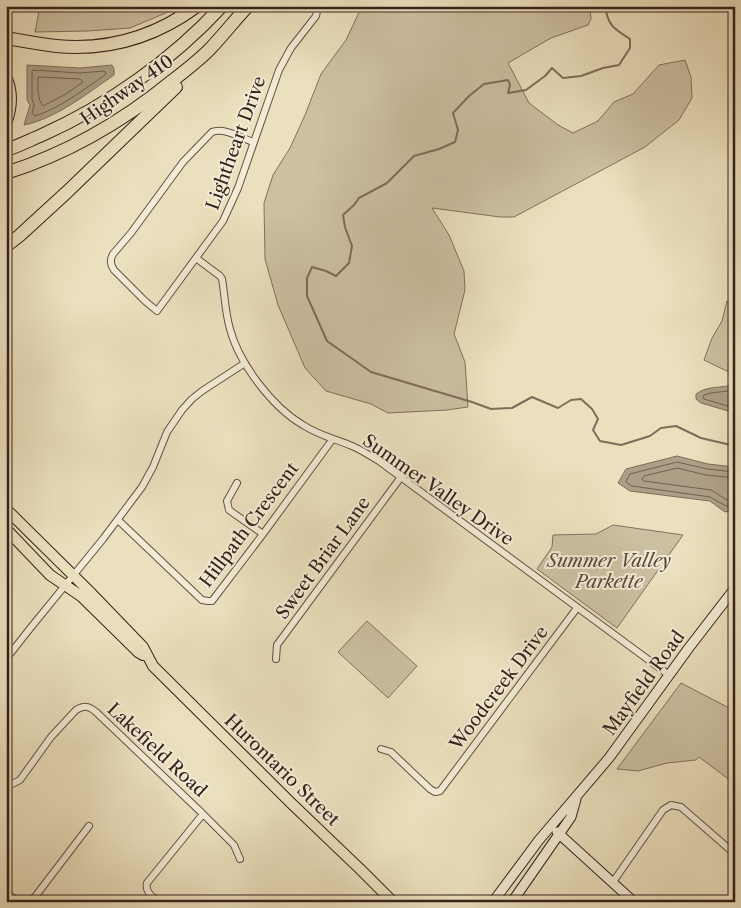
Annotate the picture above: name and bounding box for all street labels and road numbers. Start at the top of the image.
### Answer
street label: Highway 410 [76,50,178,130]
street label: Lightheart Drive [202,73,270,213]
street label: Summer Valley Drive [358,430,518,550]
street label: Hillpath Crescent [195,458,304,592]
street label: Sweet Briar Lane [271,492,375,624]
street label: Woodcreek Drive [445,622,553,755]
street label: Mayfield Road [599,626,689,740]
street label: Lakefield Road [103,698,211,802]
street label: Hurontario Street [220,709,345,831]

